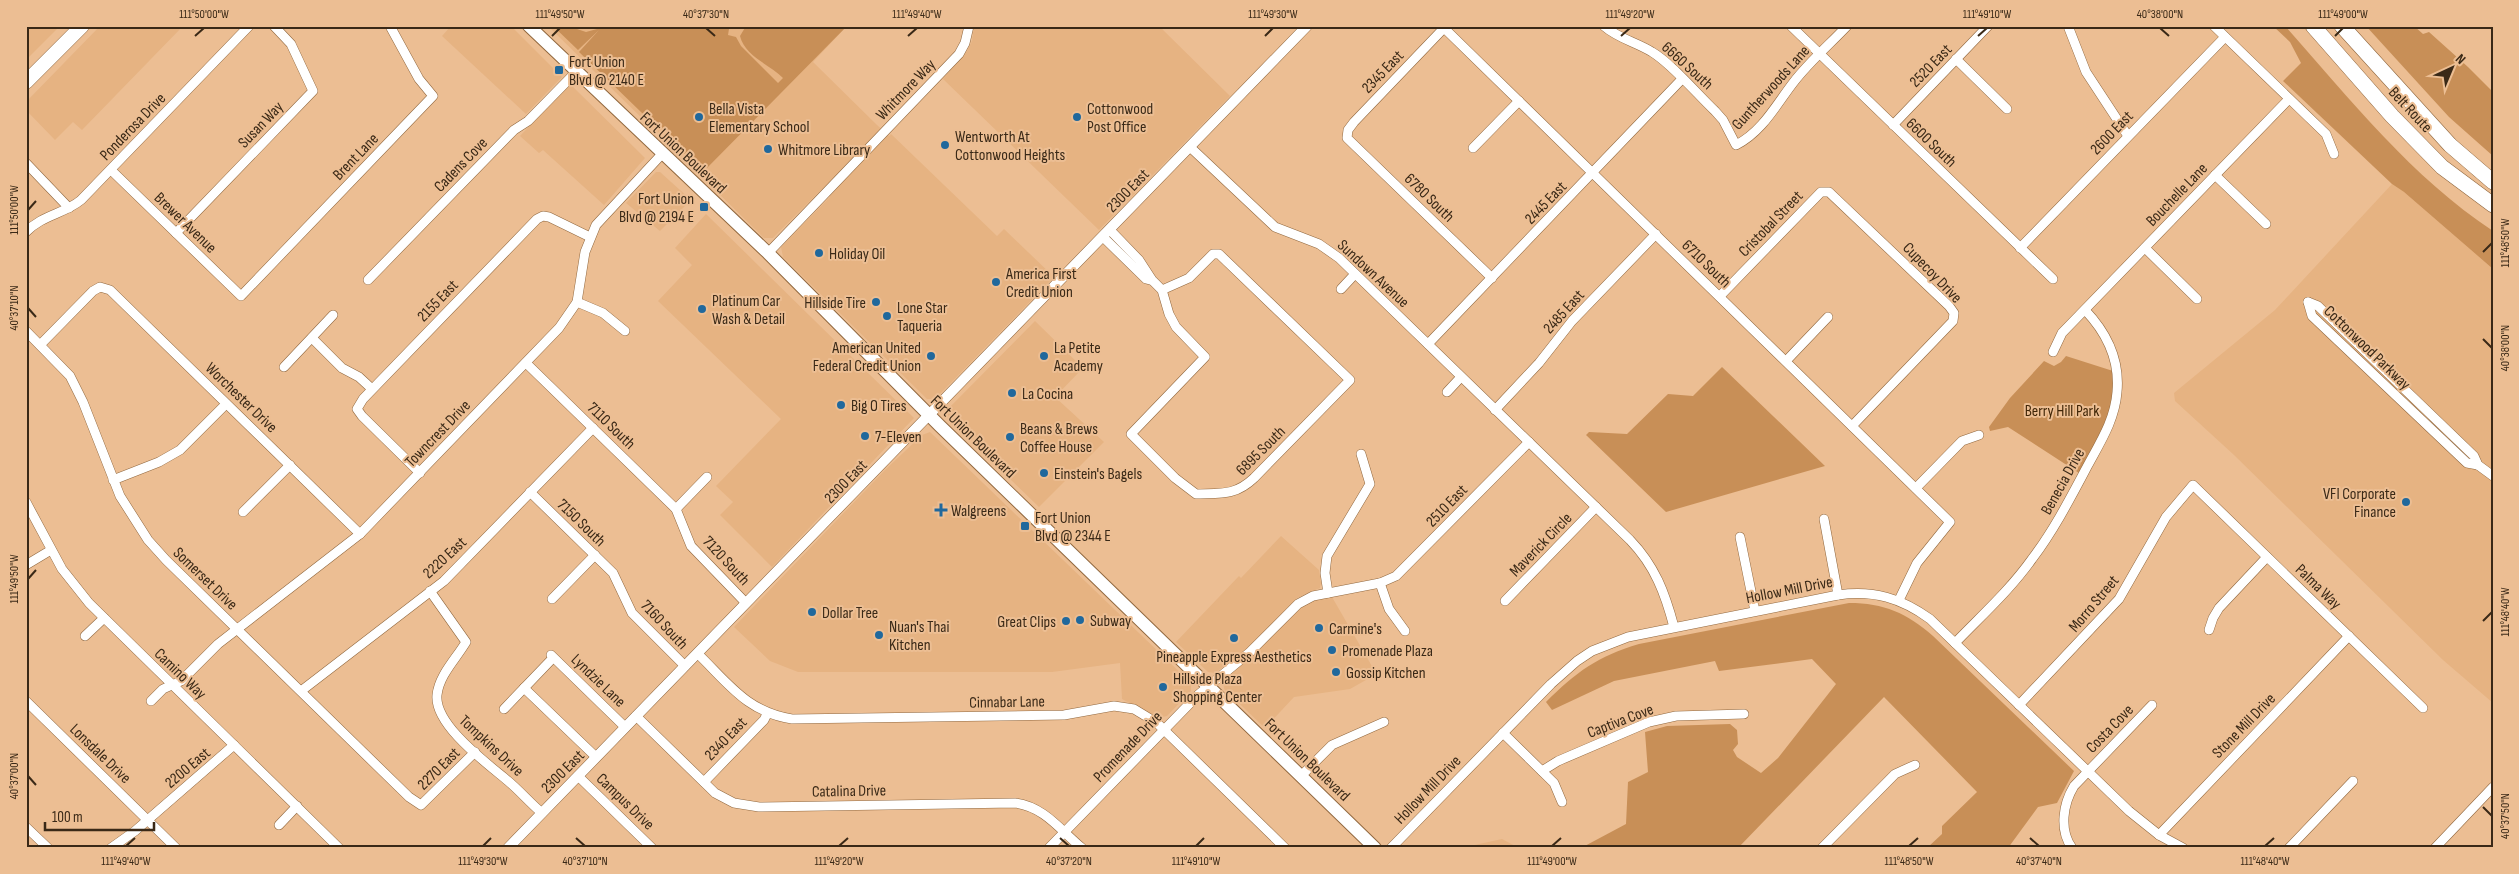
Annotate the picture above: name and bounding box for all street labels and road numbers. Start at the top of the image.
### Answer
street label: 6660 South [1657,38,1717,94]
street label: 2520 East [1906,41,1956,91]
street label: Guntherwoods Lane [1728,42,1814,134]
street label: 2345 East [1358,47,1408,97]
street label: Whitmore Way [872,56,940,125]
street label: Belt Route [2384,83,2436,137]
street label: Ponderosa Drive [96,89,170,165]
street label: Susan Way [234,98,288,152]
street label: 2600 East [2087,107,2138,159]
street label: Fort Union Boulevard [636,108,730,198]
street label: 6600 South [1902,114,1960,172]
street label: Brent Lane [329,130,383,184]
street label: Cadens Cove [430,134,492,196]
street label: Bouchelle Lane [2142,160,2212,231]
street label: 2300 East [1103,165,1154,217]
street label: 6780 South [1400,170,1458,226]
street label: 2445 East [1521,178,1571,228]
street label: Cristobal Street [1735,187,1807,261]
street label: Brewer Avenue [150,189,220,258]
street label: Sundown Avenue [1333,236,1413,312]
street label: 6710 South [1678,236,1734,292]
street label: Cupecoy Drive [1898,239,1965,307]
street label: 2155 East [414,276,463,326]
street label: 2485 East [1540,286,1589,338]
street label: Cottonwood Parkway [2320,302,2414,394]
street label: Worchester Drive [201,359,281,437]
street label: Fort Union Boulevard [926,392,1020,483]
street label: Towncrest Drive [401,397,475,472]
street label: 7110 South [583,399,639,453]
street label: 6895 South [1232,422,1290,480]
street label: Benecia Drive [2037,445,2089,518]
street label: 2300 East [821,456,872,508]
street label: 2510 East [1422,481,1472,531]
street label: 7150 South [553,495,609,551]
street label: Maverick Circle [1506,509,1576,581]
street label: 7120 South [698,532,753,590]
street label: 2220 East [419,533,471,583]
street label: Somerset Drive [169,544,241,614]
street label: Palma Way [2291,560,2345,614]
street label: Morro Street [2065,572,2123,636]
street label: Hollow Mill Drive [1744,573,1834,608]
street label: 7160 South [636,596,692,654]
street label: Camino Way [150,645,210,704]
street label: Lyndzie Lane [567,651,629,712]
street label: Stone Mill Drive [2208,690,2280,762]
street label: Cinnabar Lane [969,692,1045,713]
street label: Captiva Cove [1585,700,1656,743]
street label: Costa Cove [2082,701,2138,757]
street label: Promenade Drive [1090,708,1167,786]
street label: Tompkins Drive [455,711,527,781]
street label: 2340 East [701,713,751,765]
street label: Fort Union Boulevard [1260,715,1354,806]
street label: Lonsdale Drive [65,720,135,788]
street label: 2200 East [161,744,215,793]
street label: 2270 East [414,744,464,794]
street label: 2300 East [538,746,589,798]
street label: Hollow Mill Drive [1391,752,1465,828]
street label: Campus Drive [592,770,658,834]
street label: Catalina Drive [812,781,886,802]

